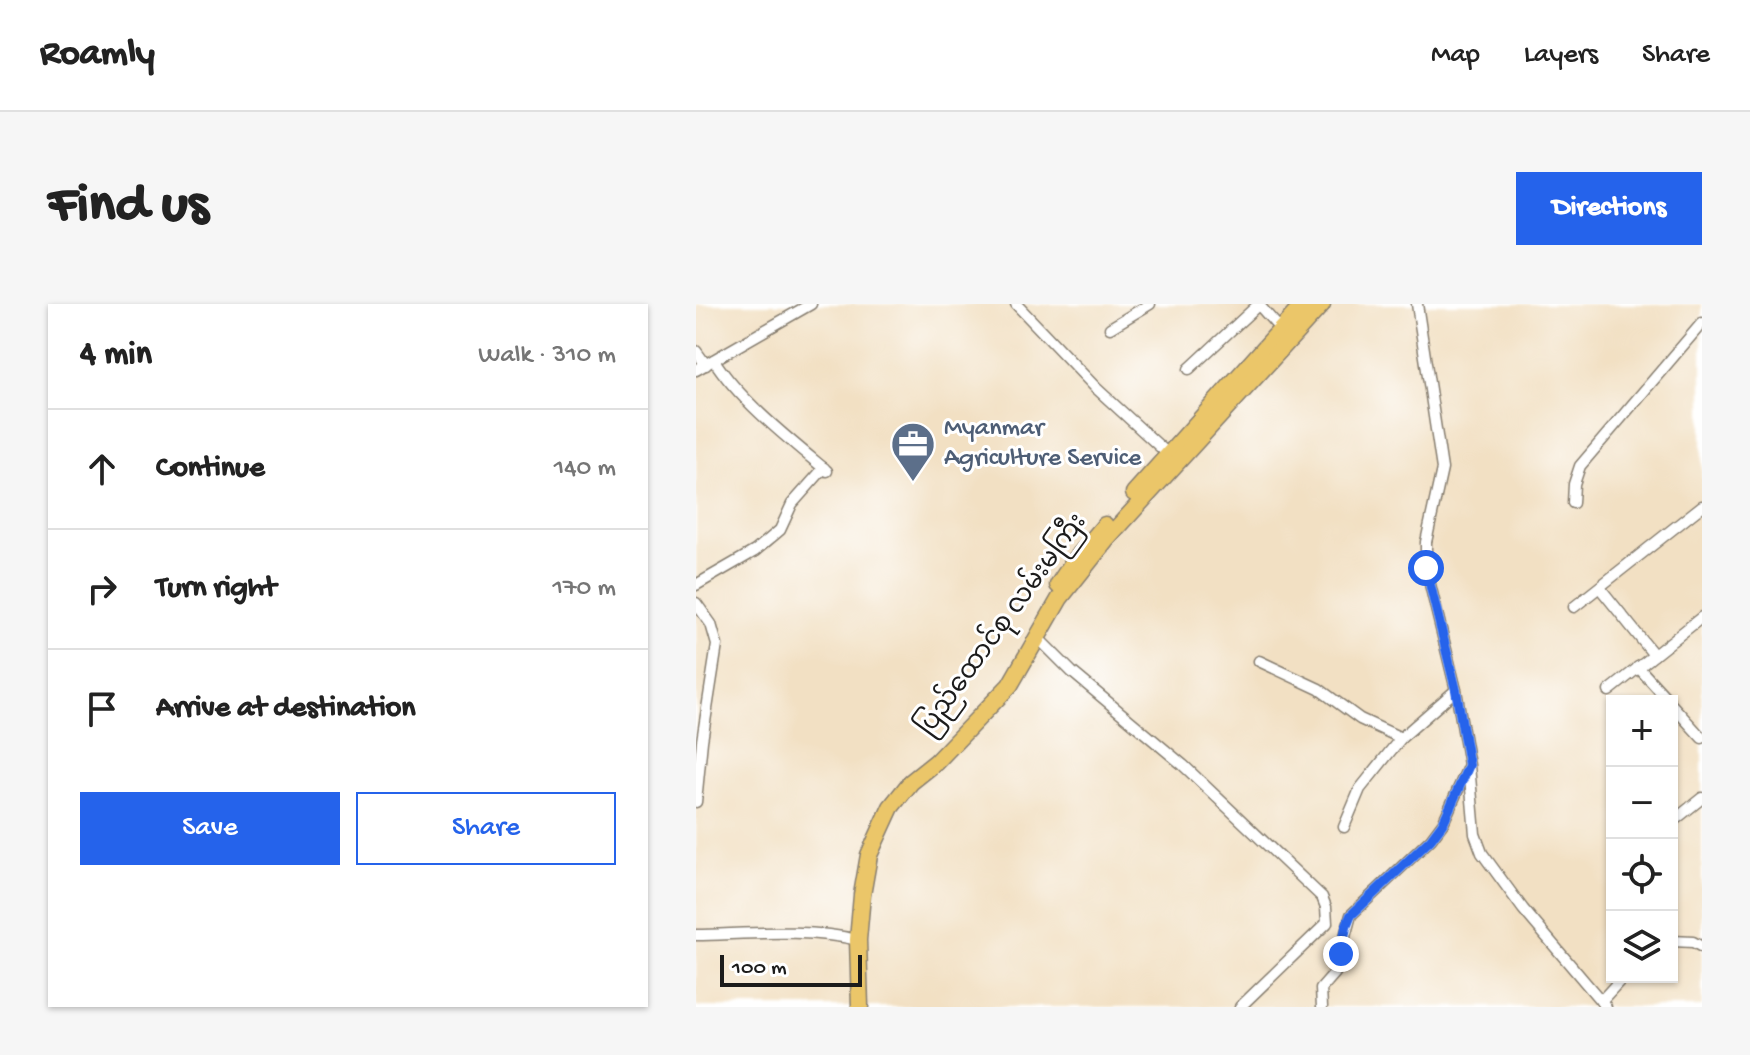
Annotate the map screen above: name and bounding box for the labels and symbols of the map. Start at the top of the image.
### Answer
place label: Myanmar Agriculture Service [944,414,1142,475]
office icon: Myanmar Agriculture Service [889,420,937,483]
street label: ပြည်ထောင်စု လမ်းမကြီး [908,505,1096,744]
route start [1408,550,1444,586]
route end [1323,936,1359,972]
scale bar [720,951,862,987]

